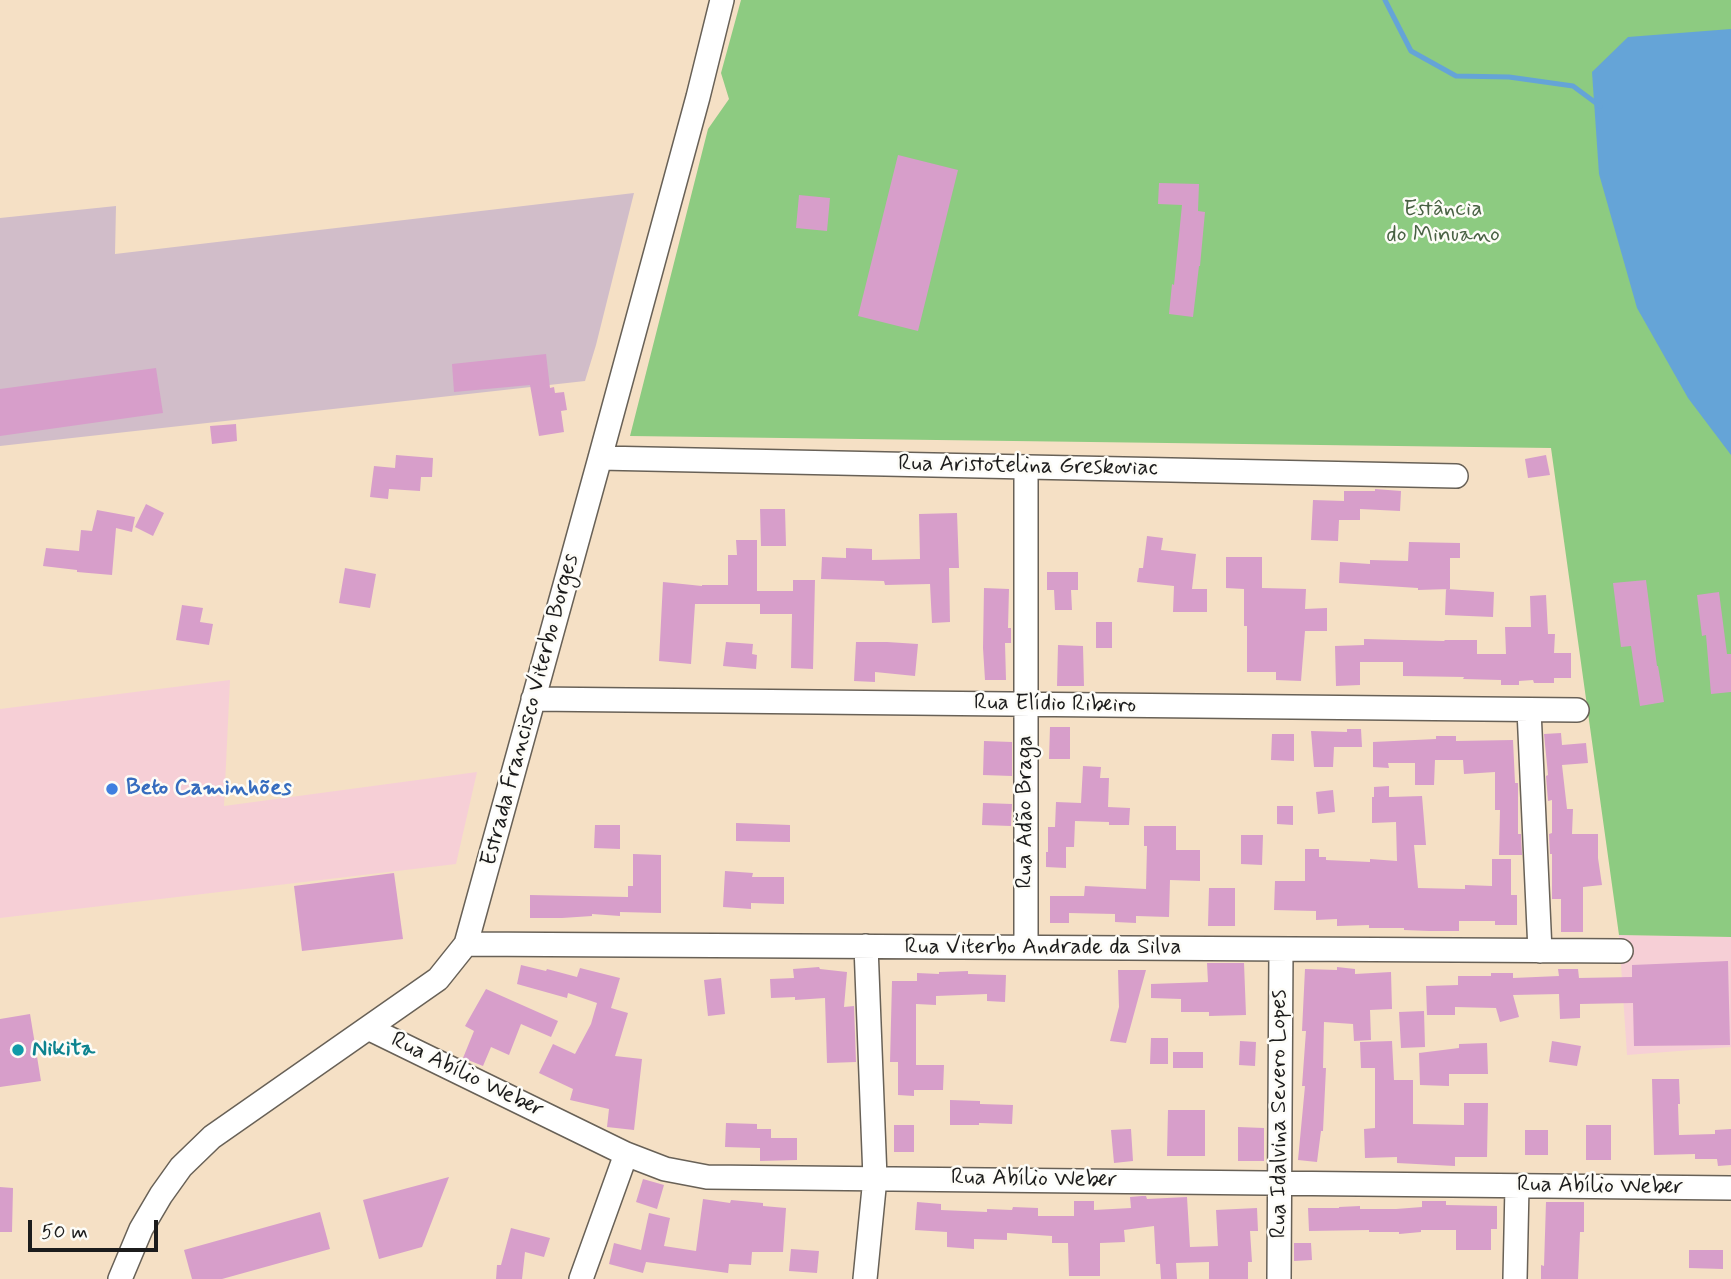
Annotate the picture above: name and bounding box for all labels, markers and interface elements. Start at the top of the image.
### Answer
park label: Estância do Minuano [1386,196,1500,250]
street label: Rua Aristotelina Greskoviac [898,451,1158,483]
street label: Estrada Francisco Viterbo Borges [476,551,586,869]
street label: Rua Elídio Ribeiro [974,690,1136,720]
street label: Rua Adão Braga [1012,735,1040,889]
place label: Beto Caminhões [126,775,292,803]
marker: Beto Caminhões [104,781,120,797]
street label: Rua Viterbo Andrade da Silva [905,934,1181,962]
street label: Rua Idalvina Severo Lopes [1266,990,1294,1238]
street label: Rua Abílio Weber [386,1027,548,1125]
place label: Nikita [32,1036,95,1064]
marker: Nikita [10,1042,26,1058]
street label: Rua Abílio Weber [950,1165,1118,1195]
street label: Rua Abílio Weber [1516,1172,1684,1202]
scale bar [32,1206,161,1250]
text: 50 m [41,1218,88,1246]

